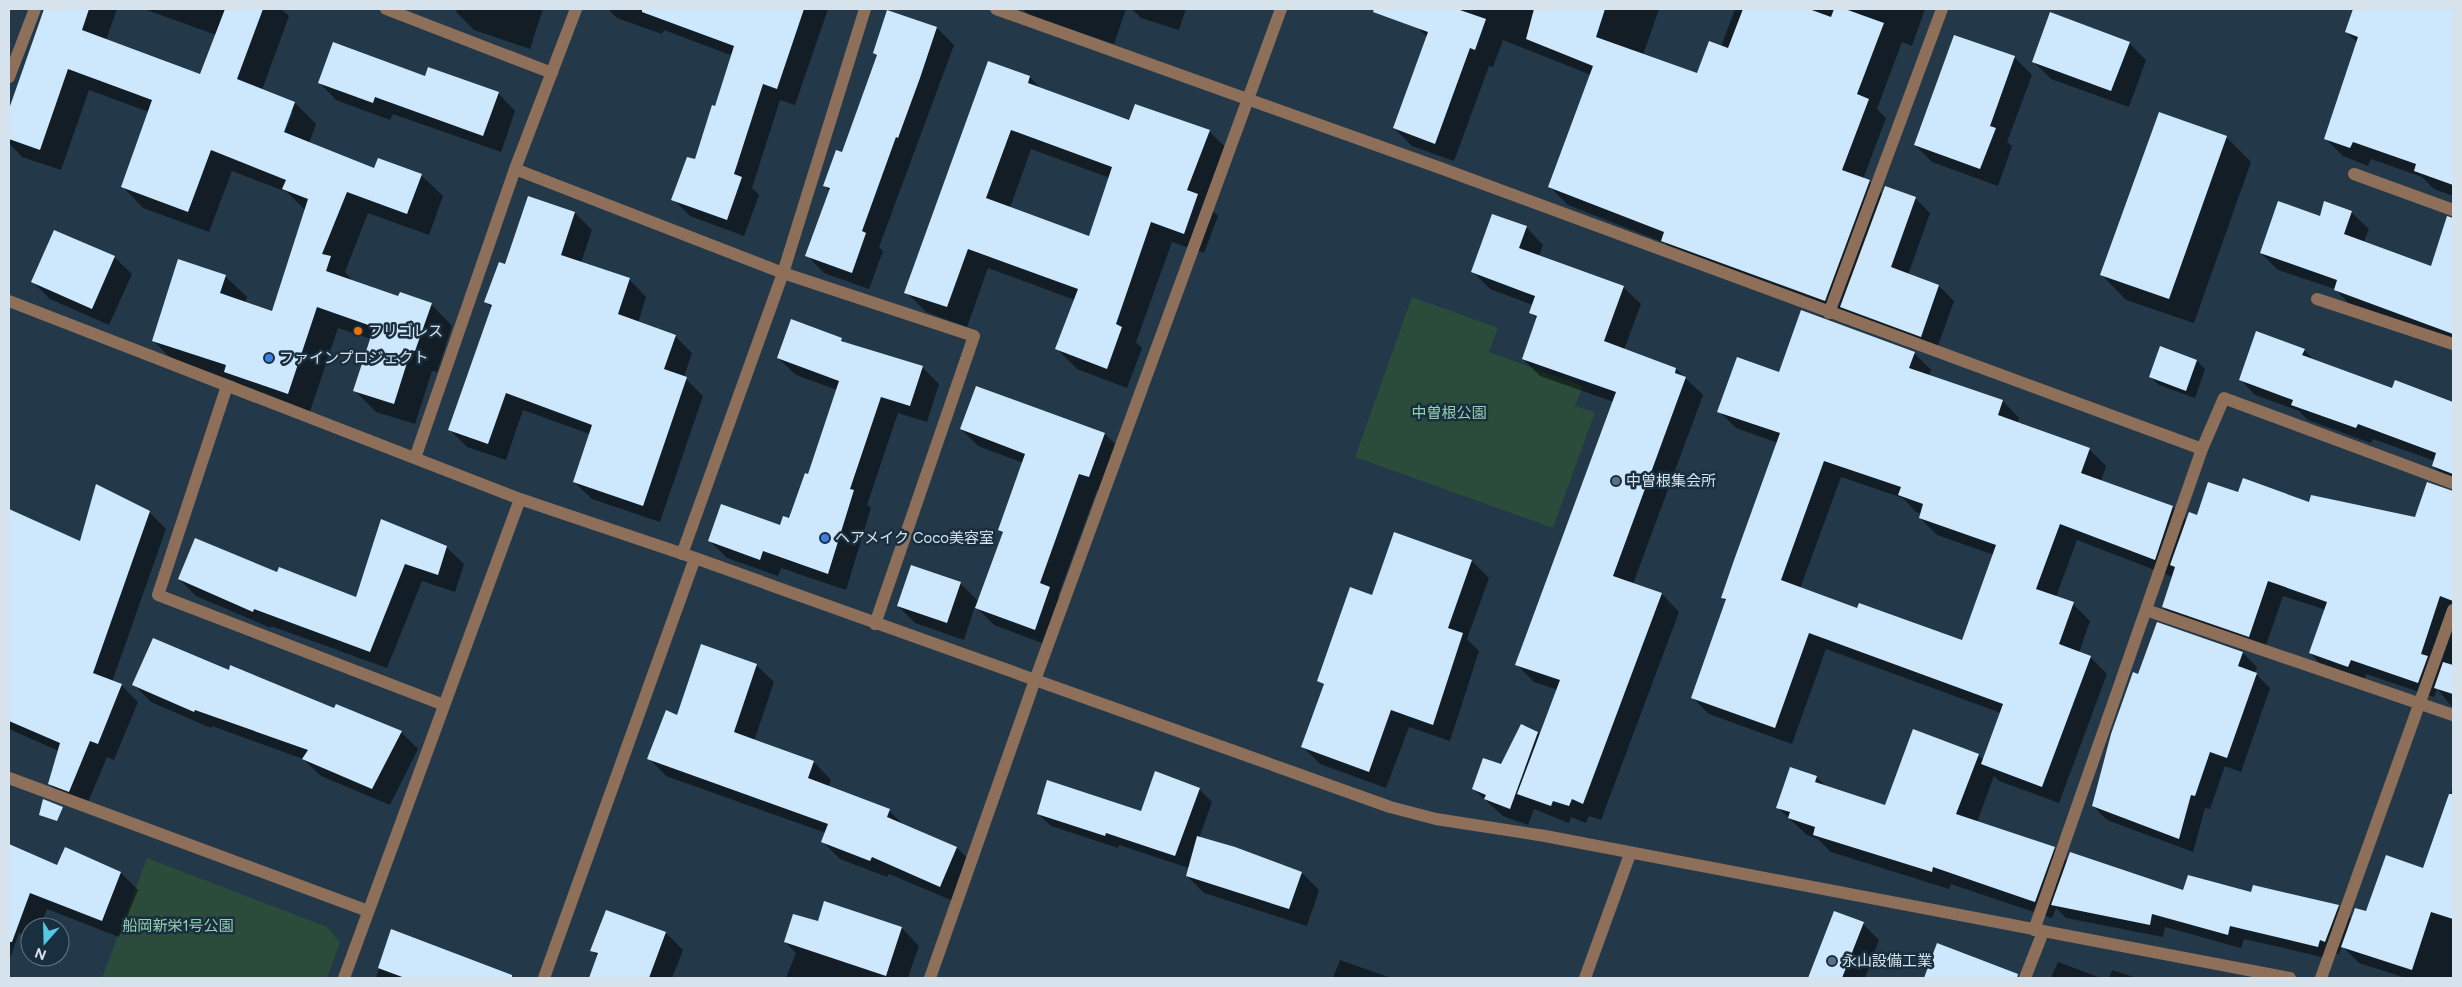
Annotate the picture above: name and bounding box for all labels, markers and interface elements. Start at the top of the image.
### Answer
place label: フリゴレス [368,322,443,340]
marker: フリゴレス [352,325,364,337]
place label: ファインプロジェクト [279,349,429,367]
marker: ファインプロジェクト [263,352,275,364]
park label: 中曽根公園 [1411,404,1487,422]
place label: 中曽根集会所 [1626,472,1716,490]
marker: 中曽根集会所 [1610,475,1622,487]
place label: ヘアメイク Coco美容室 [835,529,994,547]
marker: ヘアメイク Coco美容室 [819,532,831,544]
north arrow [20,917,70,967]
park label: 船岡新栄1号公園 [122,917,234,935]
text: N [33,944,49,964]
place label: 永山設備工業 [1842,952,1932,970]
marker: 永山設備工業 [1826,955,1838,967]

